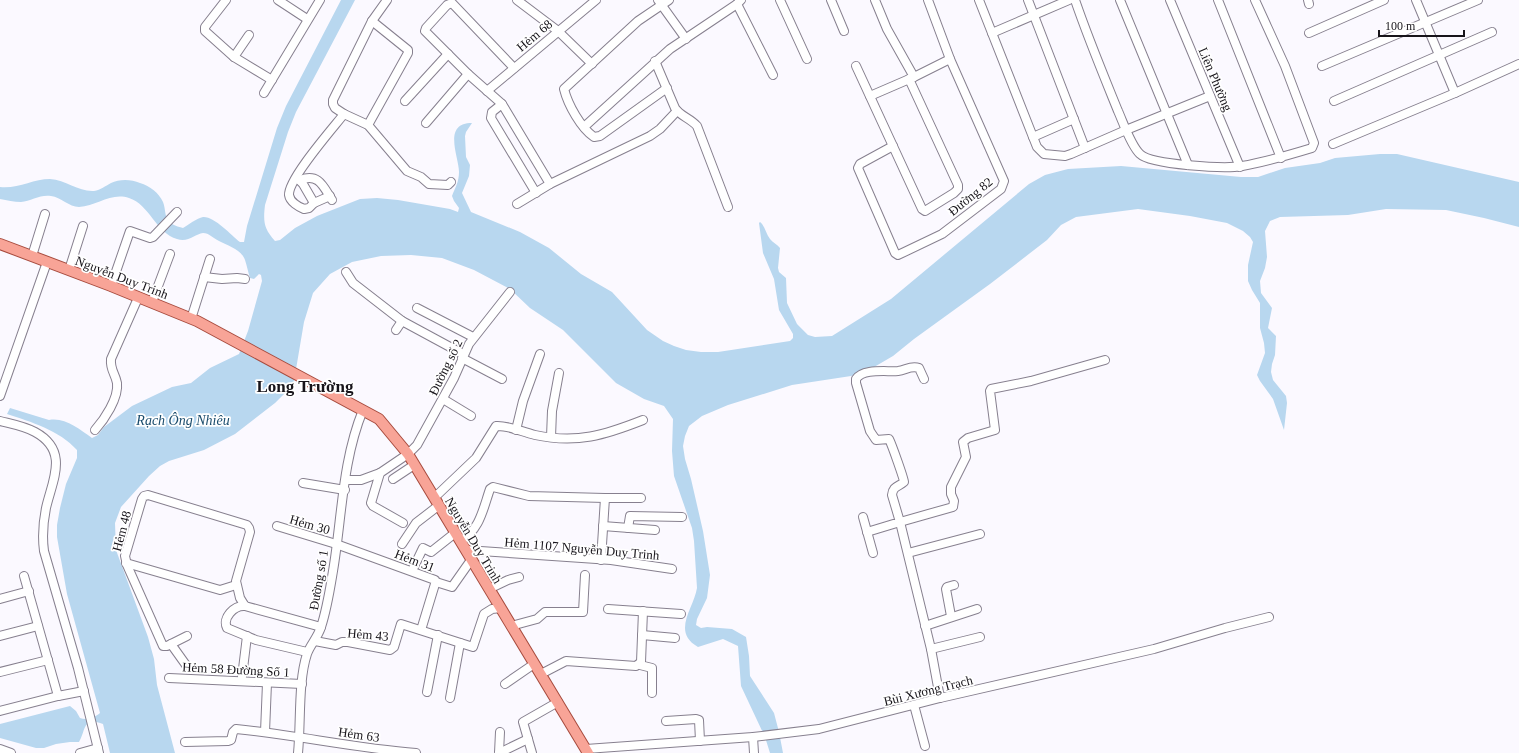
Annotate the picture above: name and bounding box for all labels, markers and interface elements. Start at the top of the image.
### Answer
scale bar [1379,12,1464,38]
street label: Hẻm 68 [514,16,555,54]
text: 100 m [1385,19,1416,33]
street label: Liên Phường [1195,45,1236,114]
street label: Đường 82 [945,174,995,219]
street label: Nguyễn Duy Trinh [73,253,171,302]
street label: Đường số 2 [425,337,466,398]
district label: Long Trường [257,377,354,396]
water label: Rạch Ông Nhiêu [135,412,230,428]
street label: Nguyễn Duy Trinh [442,494,506,587]
street label: Hẻm 48 [109,509,134,553]
street label: Hẻm 30 [288,512,332,537]
street label: Hẻm 1107 Nguyễn Duy Trinh [504,534,661,563]
street label: Hẻm 31 [393,546,437,575]
street label: Đường số 1 [306,549,331,611]
street label: Hẻm 43 [347,625,389,644]
street label: Hẻm 58 Đường Số 1 [182,659,290,680]
street label: Bùi Xương Trạch [882,672,975,709]
street label: Hẻm 63 [337,724,381,745]

